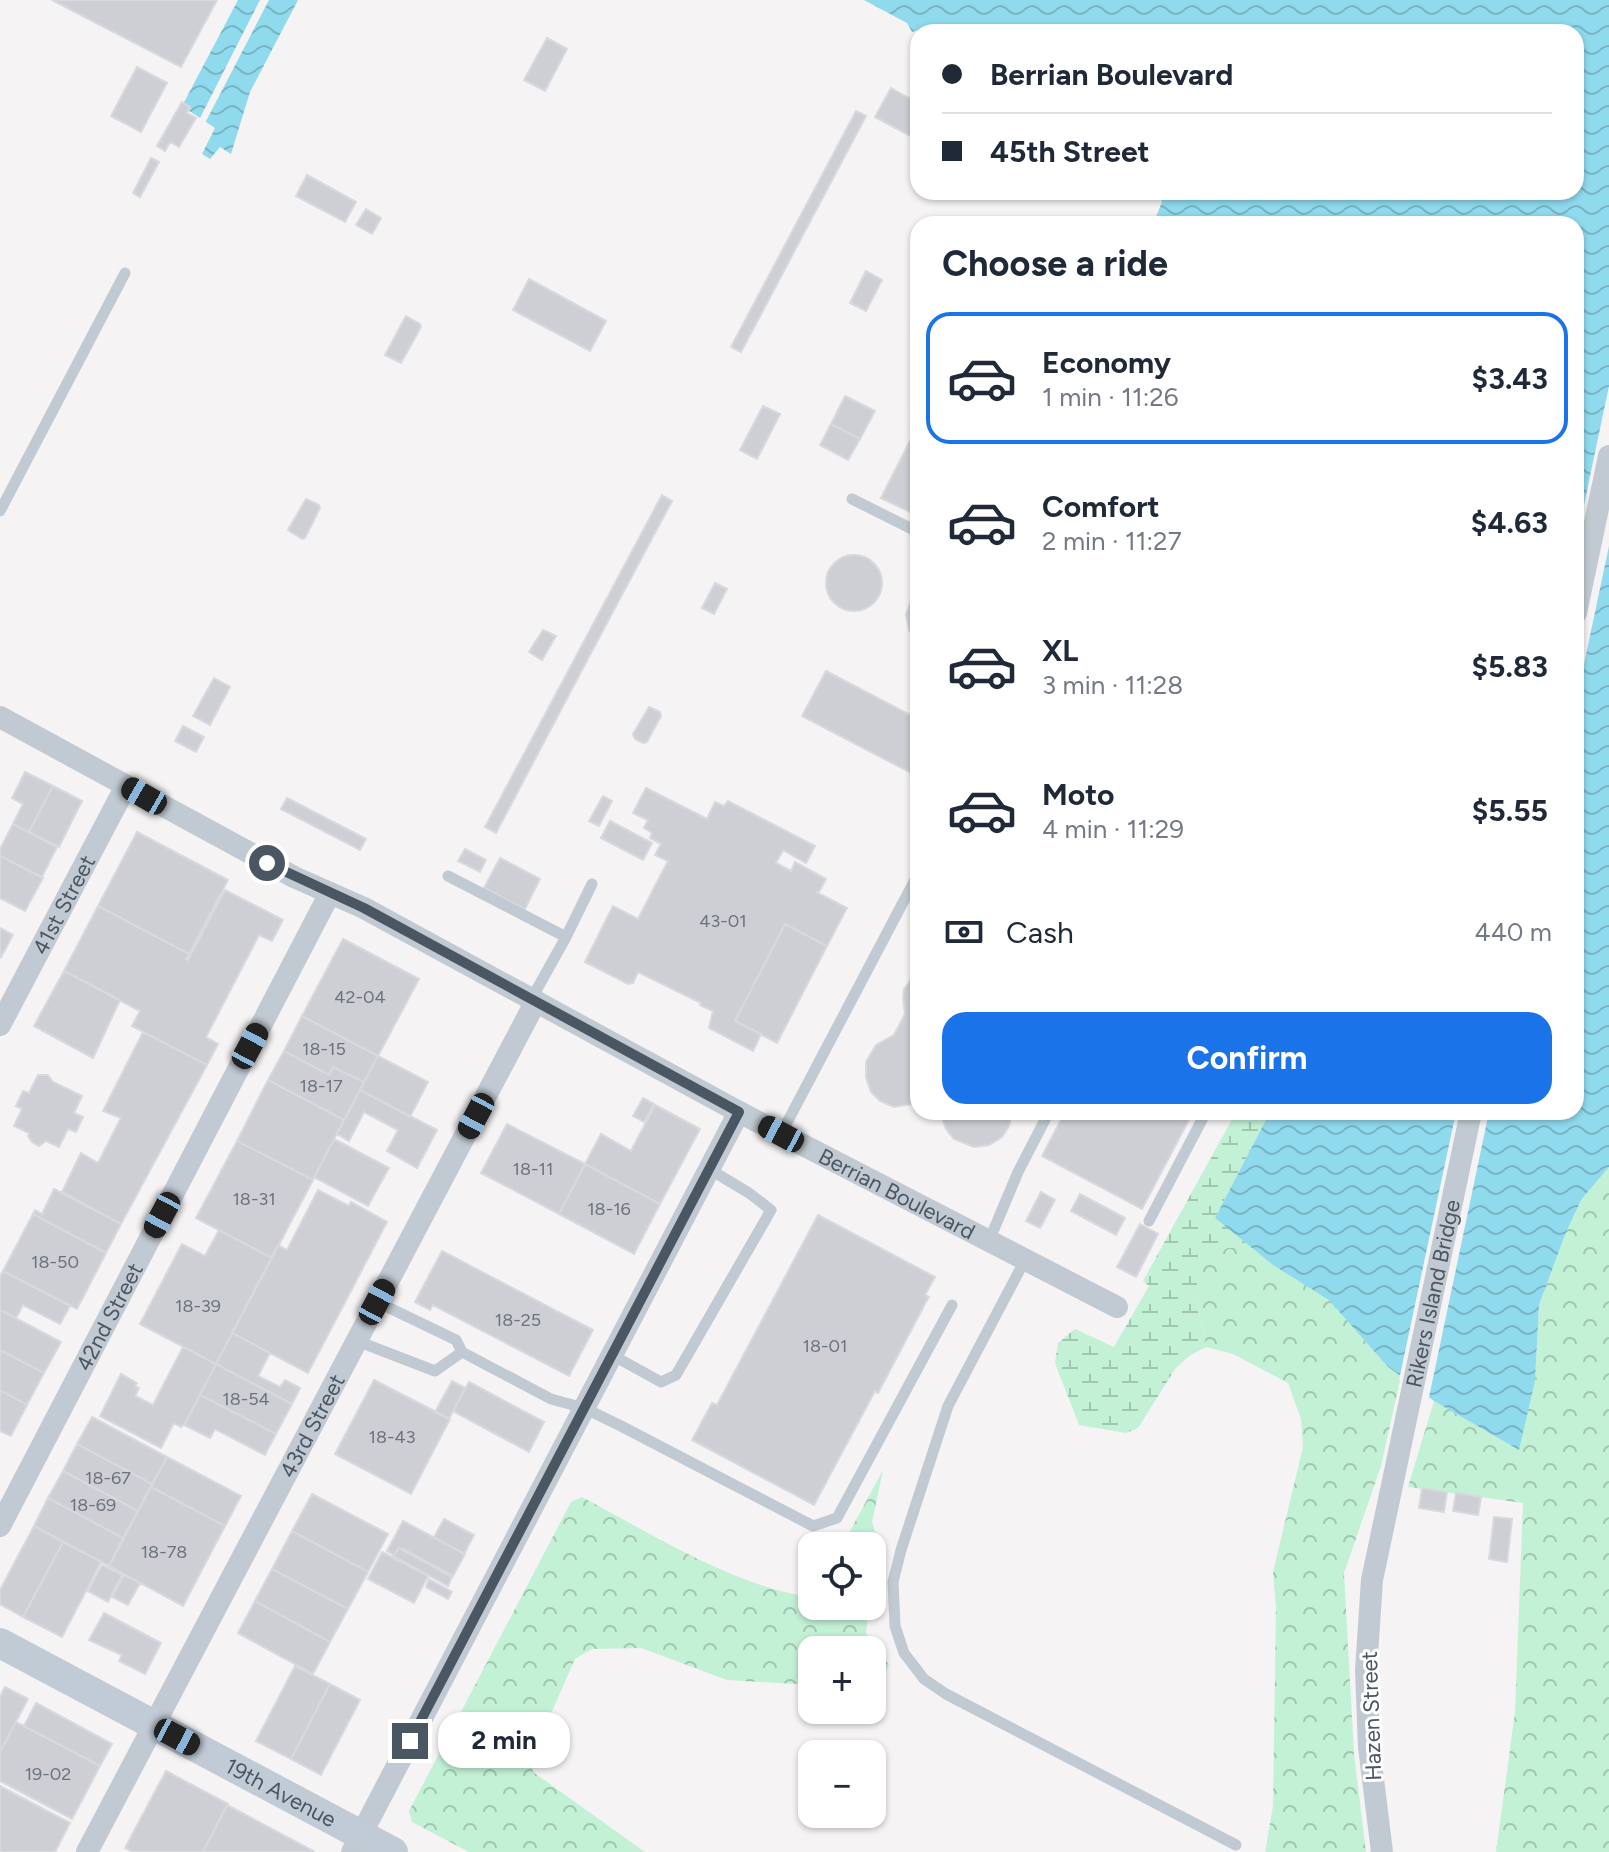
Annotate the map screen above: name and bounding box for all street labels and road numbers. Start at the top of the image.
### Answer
street label: 41st Street [27,851,101,959]
street label: Berrian Boulevard [814,1142,980,1245]
street label: Rikers Island Bridge [1400,1197,1466,1390]
street label: 42nd Street [70,1258,149,1376]
street label: 43rd Street [274,1370,351,1482]
street label: Hazen Street [1356,1651,1387,1781]
street label: 19th Avenue [220,1752,341,1833]

